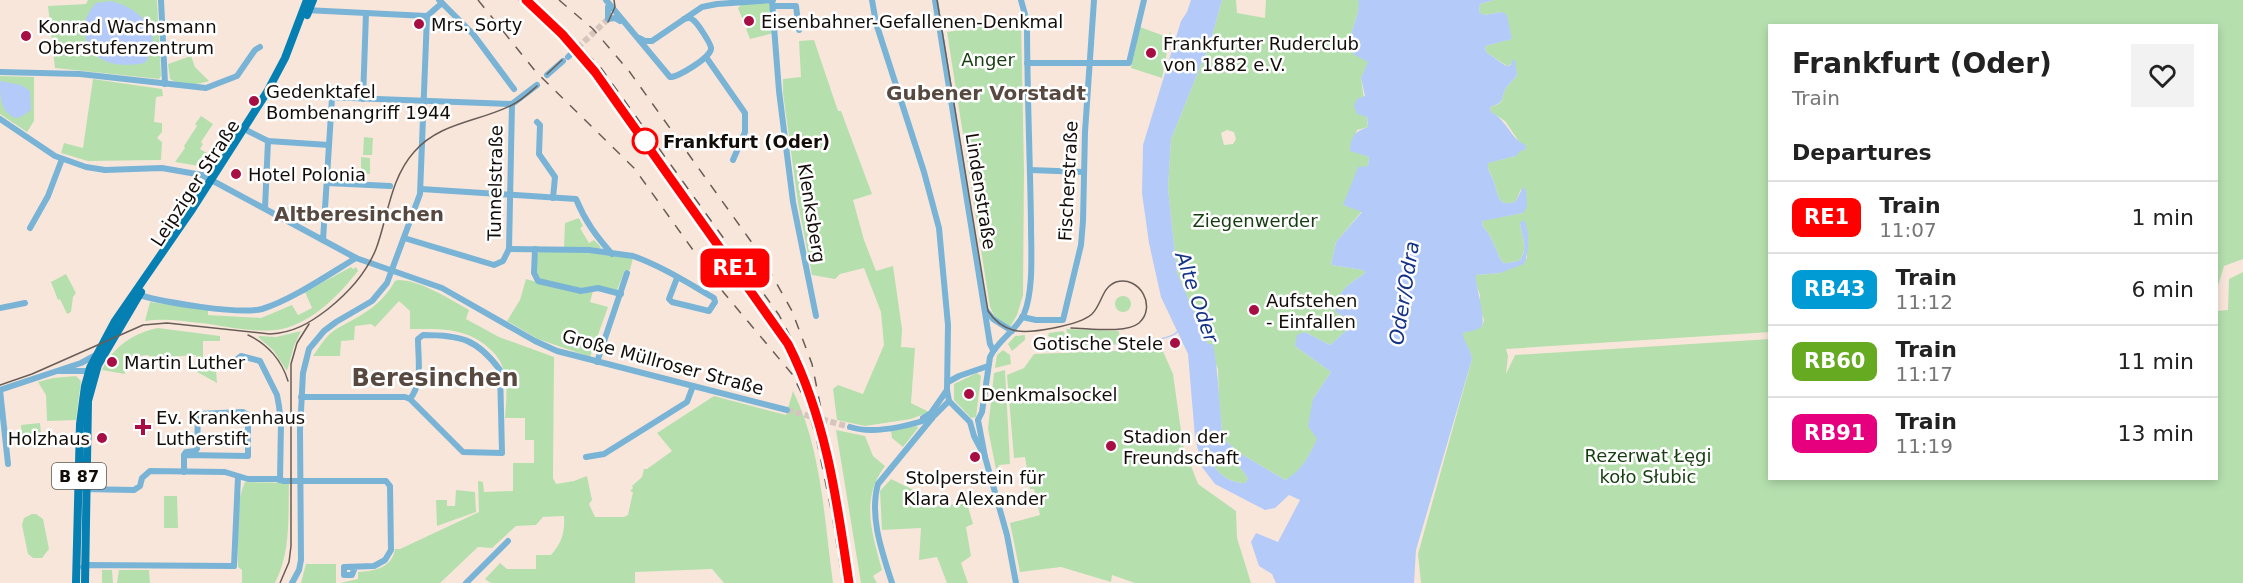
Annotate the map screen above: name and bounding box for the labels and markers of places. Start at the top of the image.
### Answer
place label: Eisenbahner-Gefallenen-Denkmal [761,11,1063,32]
place label: Mrs. Sorty [431,14,523,35]
marker: Eisenbahner-Gefallenen-Denkmal [742,14,756,28]
place label: Konrad Wachsmann Oberstufenzentrum [38,16,217,58]
marker: Mrs. Sorty [412,17,426,31]
marker: Konrad Wachsmann Oberstufenzentrum [19,29,33,43]
place label: Frankfurter Ruderclub von 1882 e.V. [1163,33,1359,75]
marker: Frankfurter Ruderclub von 1882 e.V. [1144,46,1158,60]
place label: Gedenktafel Bombenangriff 1944 [266,81,451,123]
marker: Gedenktafel Bombenangriff 1944 [247,94,261,108]
marker: Frankfurt (Oder) [632,128,658,154]
place label: Frankfurt (Oder) [663,131,830,152]
place label: Hotel Polonia [248,164,366,185]
marker: Hotel Polonia [229,167,243,181]
place label: Aufstehen - Einfallen [1266,290,1357,332]
marker: Aufstehen - Einfallen [1247,303,1261,317]
place label: Gotische Stele [1033,333,1163,354]
marker: Gotische Stele [1168,336,1182,350]
place label: Martin Luther [124,352,246,373]
marker: Martin Luther [105,355,119,369]
place label: Denkmalsockel [981,384,1117,405]
marker: Denkmalsockel [962,387,976,401]
place label: Ev. Krankenhaus Lutherstift [156,407,305,449]
marker: Ev. Krankenhaus Lutherstift [134,418,152,436]
place label: Stadion der Freundschaft [1123,426,1239,468]
place label: Holzhaus [8,428,90,449]
marker: Holzhaus [95,431,109,445]
marker: Stadion der Freundschaft [1104,439,1118,453]
marker: Stolperstein für Klara Alexander [968,450,982,464]
place label: Stolperstein für Klara Alexander [903,467,1047,509]

